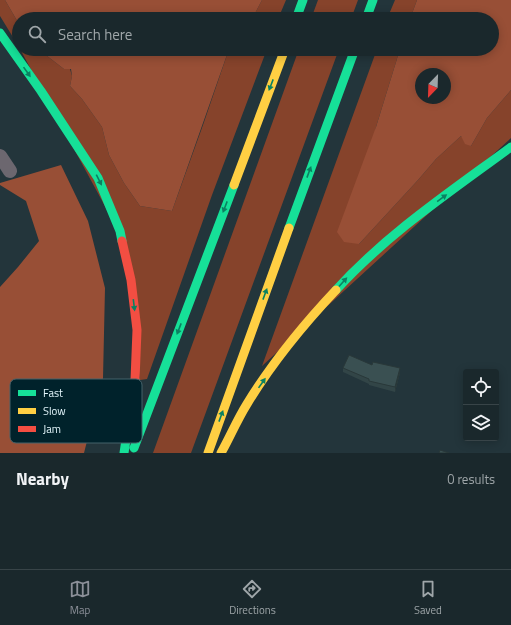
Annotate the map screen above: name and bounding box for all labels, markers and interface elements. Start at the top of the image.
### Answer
search box [12,12,499,56]
icon: search [26,23,48,45]
text: Search here [58,23,132,46]
one-way arrow [23,67,31,77]
north arrow [415,68,451,104]
one-way arrow [267,80,273,92]
one-way arrow [307,165,313,177]
one-way arrow [95,175,102,186]
one-way arrow [436,194,447,202]
one-way arrow [222,202,228,214]
one-way arrow [338,277,348,287]
one-way arrow [262,287,268,299]
one-way arrow [131,299,137,311]
one-way arrow [176,323,182,335]
map controls [463,369,499,441]
button: locate [463,369,499,405]
one-way arrow [258,378,266,388]
legend [10,379,142,443]
text: Fast [43,385,63,401]
text: Slow [43,403,66,419]
button: layers [463,405,499,441]
one-way arrow [219,410,225,422]
text: Jam [43,421,61,437]
text: Nearby [16,466,69,492]
text: 0 results [447,469,495,489]
tab: Map [69,578,91,618]
tab: Directions [229,578,276,618]
tab: Saved [414,578,442,618]

